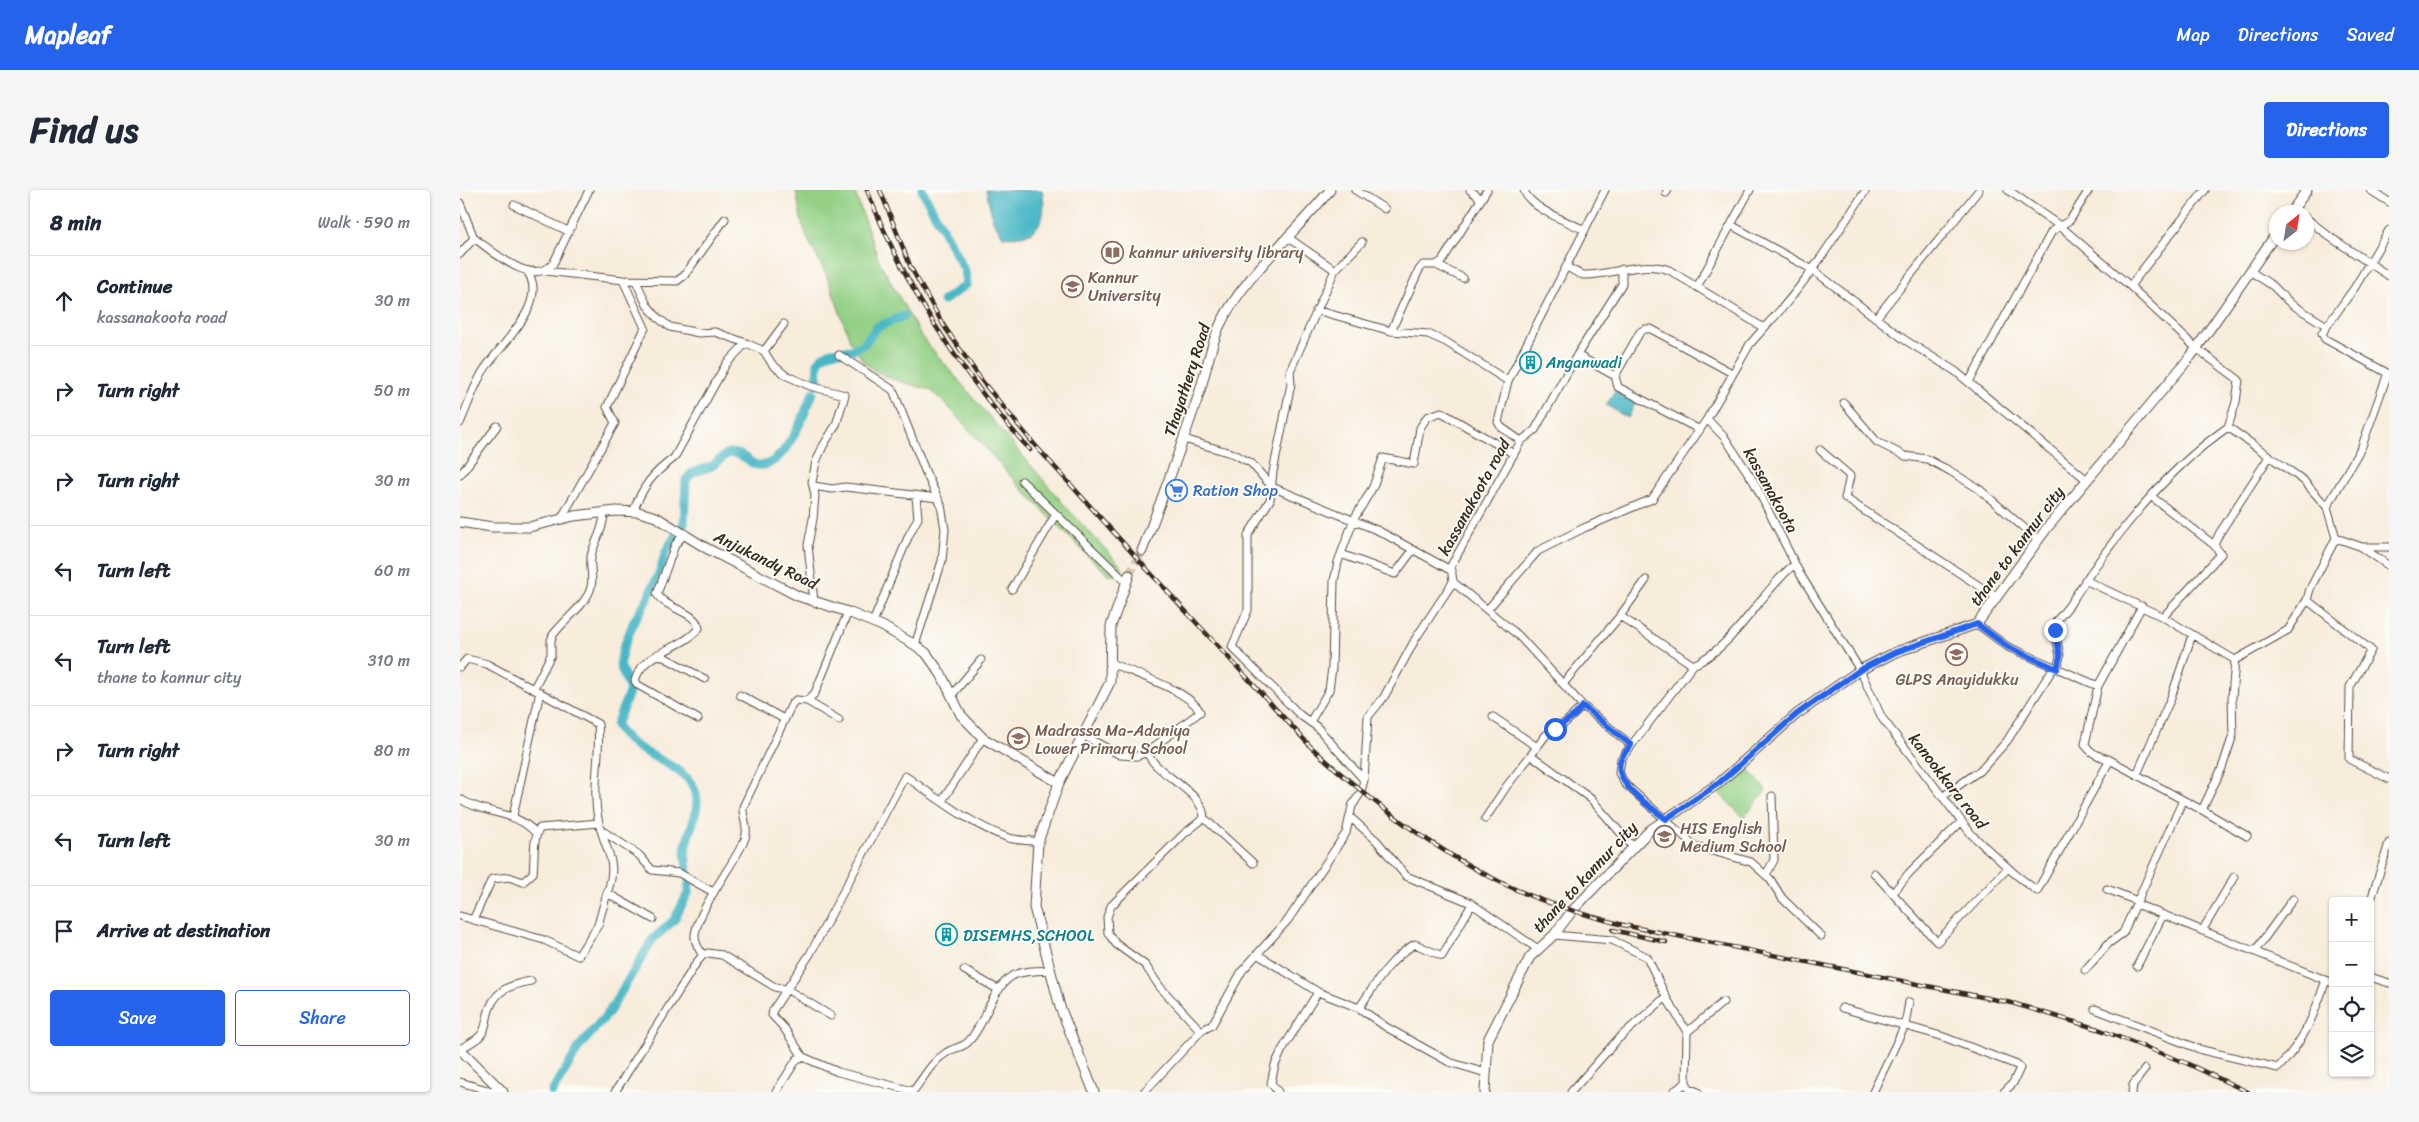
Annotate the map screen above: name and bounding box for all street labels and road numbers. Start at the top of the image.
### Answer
street label: Thayathery Road [1155,318,1219,440]
street label: kassanakoota road [1430,432,1519,561]
street label: kassanakoota [1735,442,1807,538]
street label: thane to kannur city [1962,479,2072,612]
street label: Anjukandy Road [708,522,825,598]
street label: kanookkara road [1901,726,1996,837]
street label: thane to kannur city [1525,814,1645,940]

